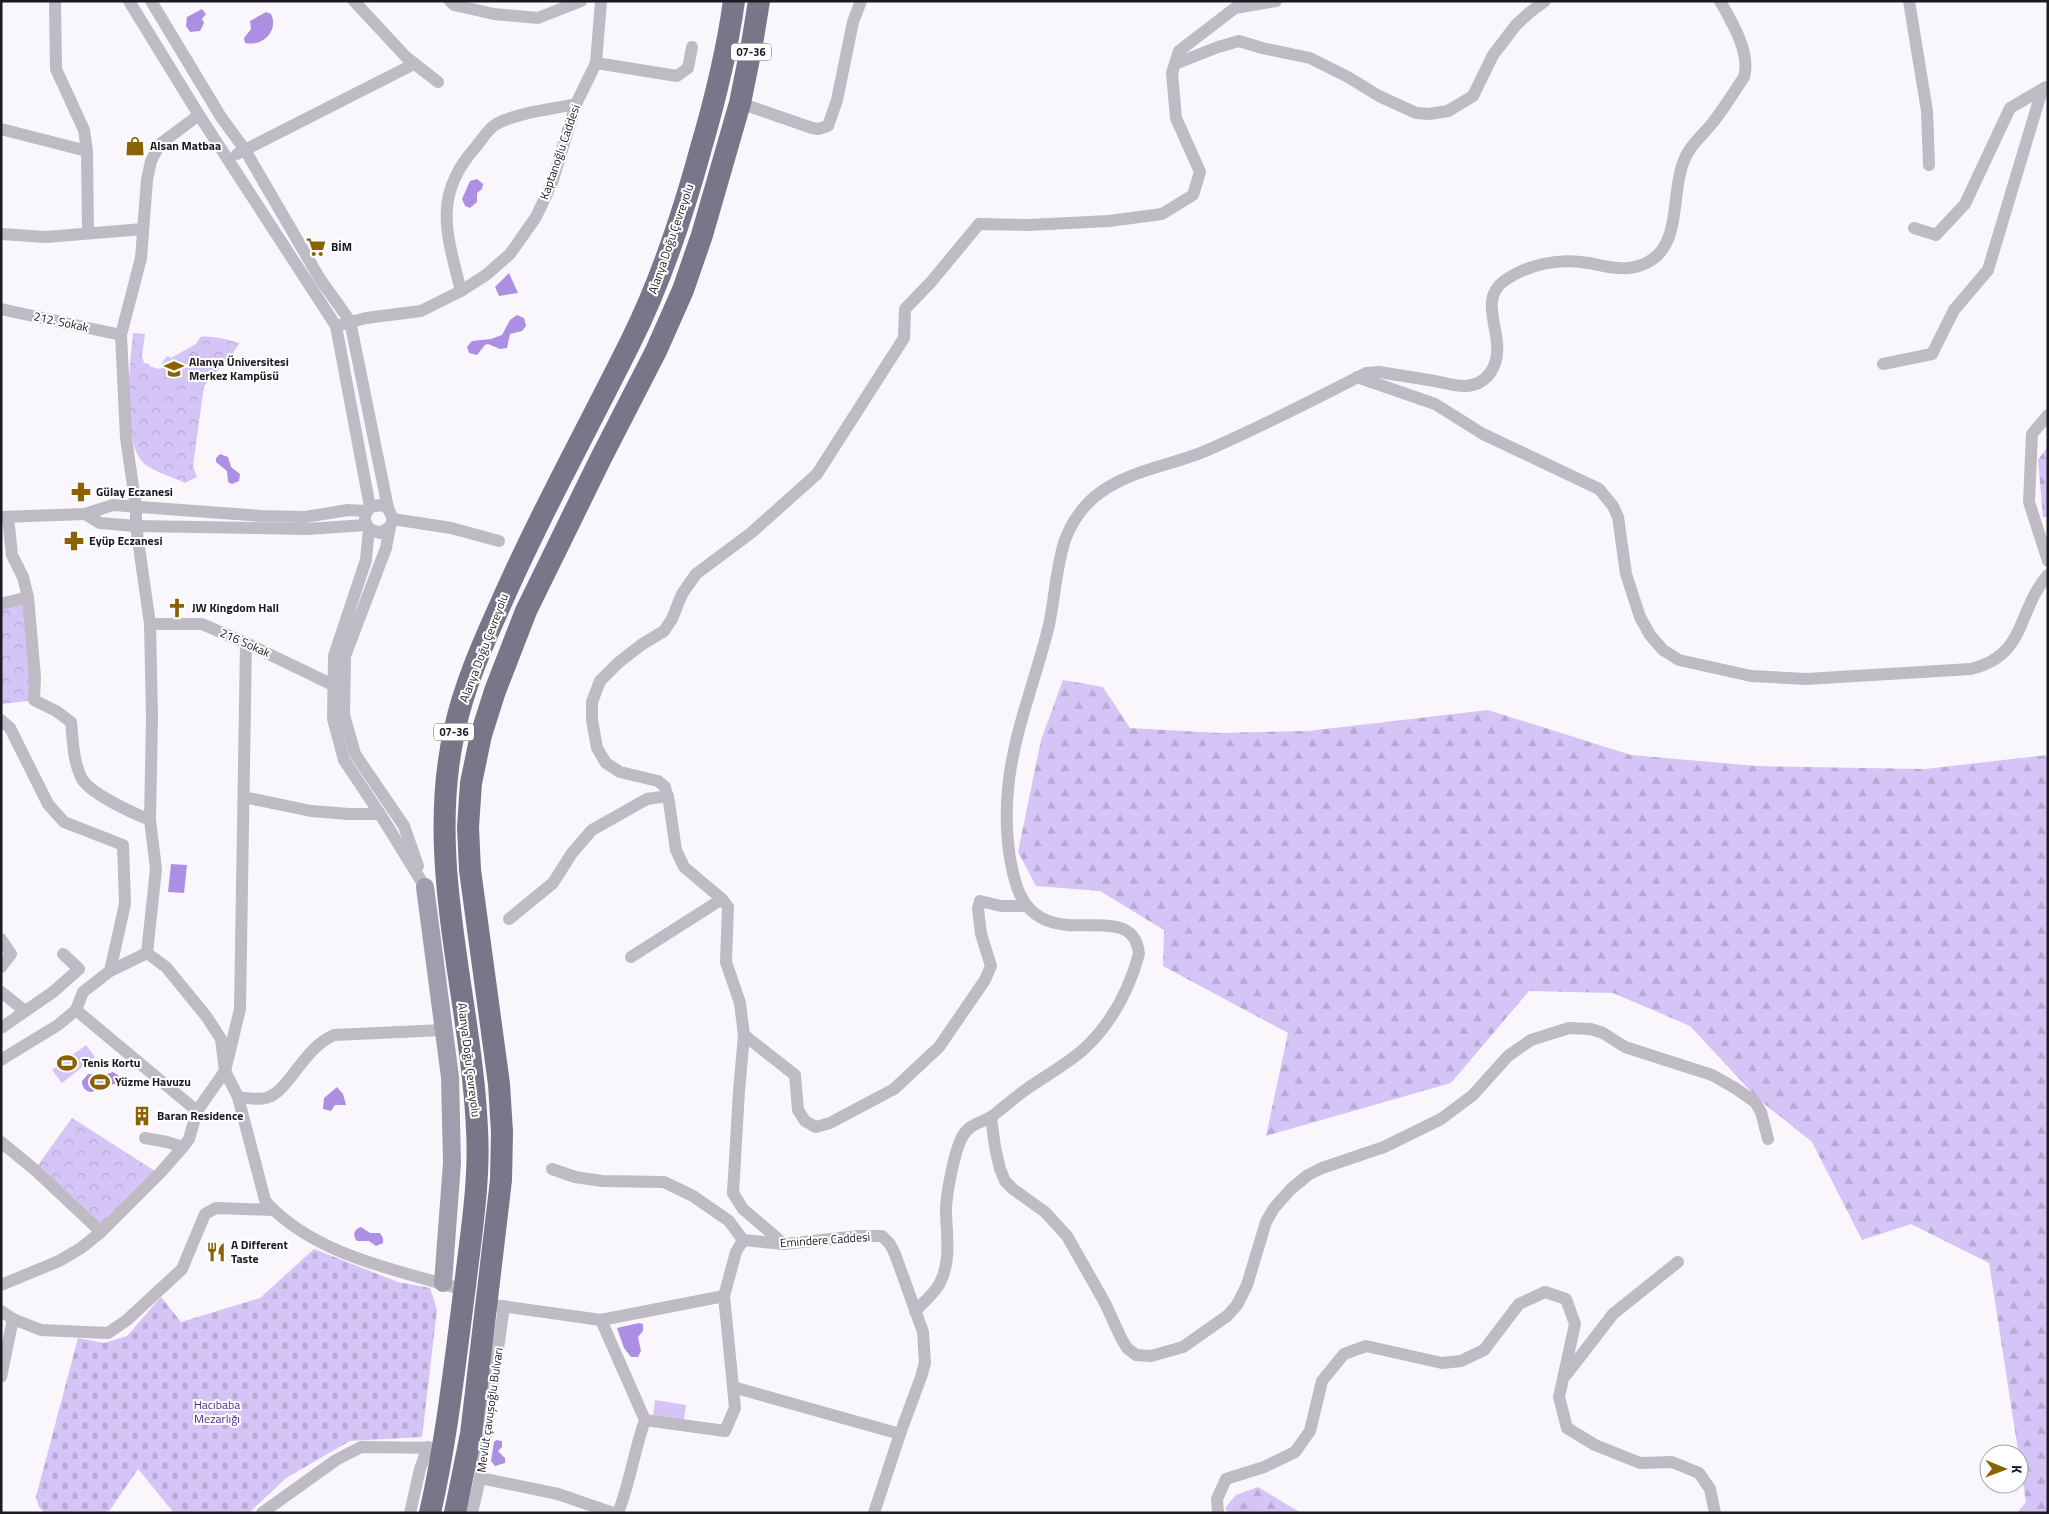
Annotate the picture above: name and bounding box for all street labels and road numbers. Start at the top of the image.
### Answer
road number: 07-36 [731,44,771,61]
street label: Kaptanoğlu Caddesi [534,102,585,202]
street label: Alanya Doğu Çevreyolu [643,181,698,296]
street label: 212. Sokak [32,306,91,337]
street label: Alanya Doğu Çevreyolu [454,591,513,705]
street label: 216 Sokak [217,623,274,662]
road number: 07-36 [434,724,474,740]
street label: Alanya Doğu Çevreyolu [453,1002,486,1118]
street label: Emindere Caddesi [779,1227,871,1252]
street label: Mevlüt çavuşoğlu Bulvarı [471,1346,508,1474]

